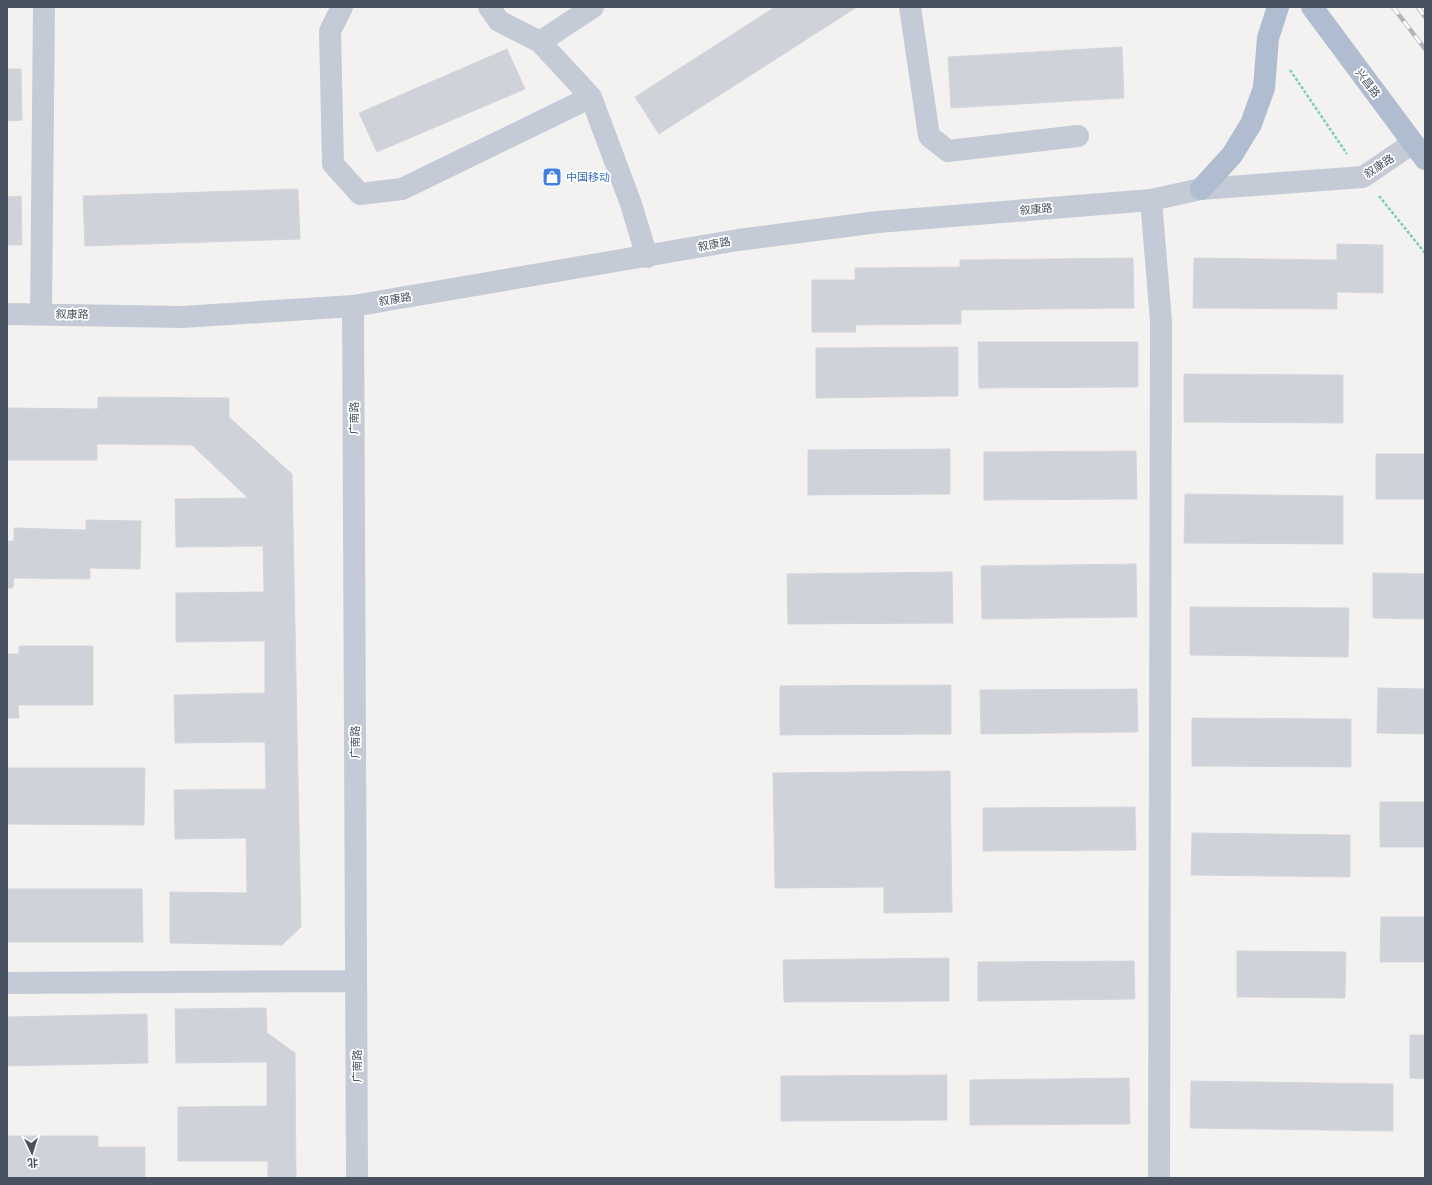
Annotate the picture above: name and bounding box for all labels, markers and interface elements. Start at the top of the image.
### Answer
street label: 兴昌路 [1353,66,1383,100]
street label: 叙康路 [1362,152,1396,180]
shop icon: 中国移动 [541,166,563,188]
place label: 中国移动 [566,171,610,183]
street label: 叙康路 [1019,202,1053,216]
street label: 叙康路 [697,235,731,253]
street label: 叙康路 [378,290,412,308]
street label: 叙康路 [55,308,89,320]
street label: 广南路 [348,402,360,435]
street label: 广南路 [349,726,361,759]
street label: 广南路 [351,1050,363,1083]
north arrow [12,1133,52,1173]
text: 北 [27,1157,39,1169]

